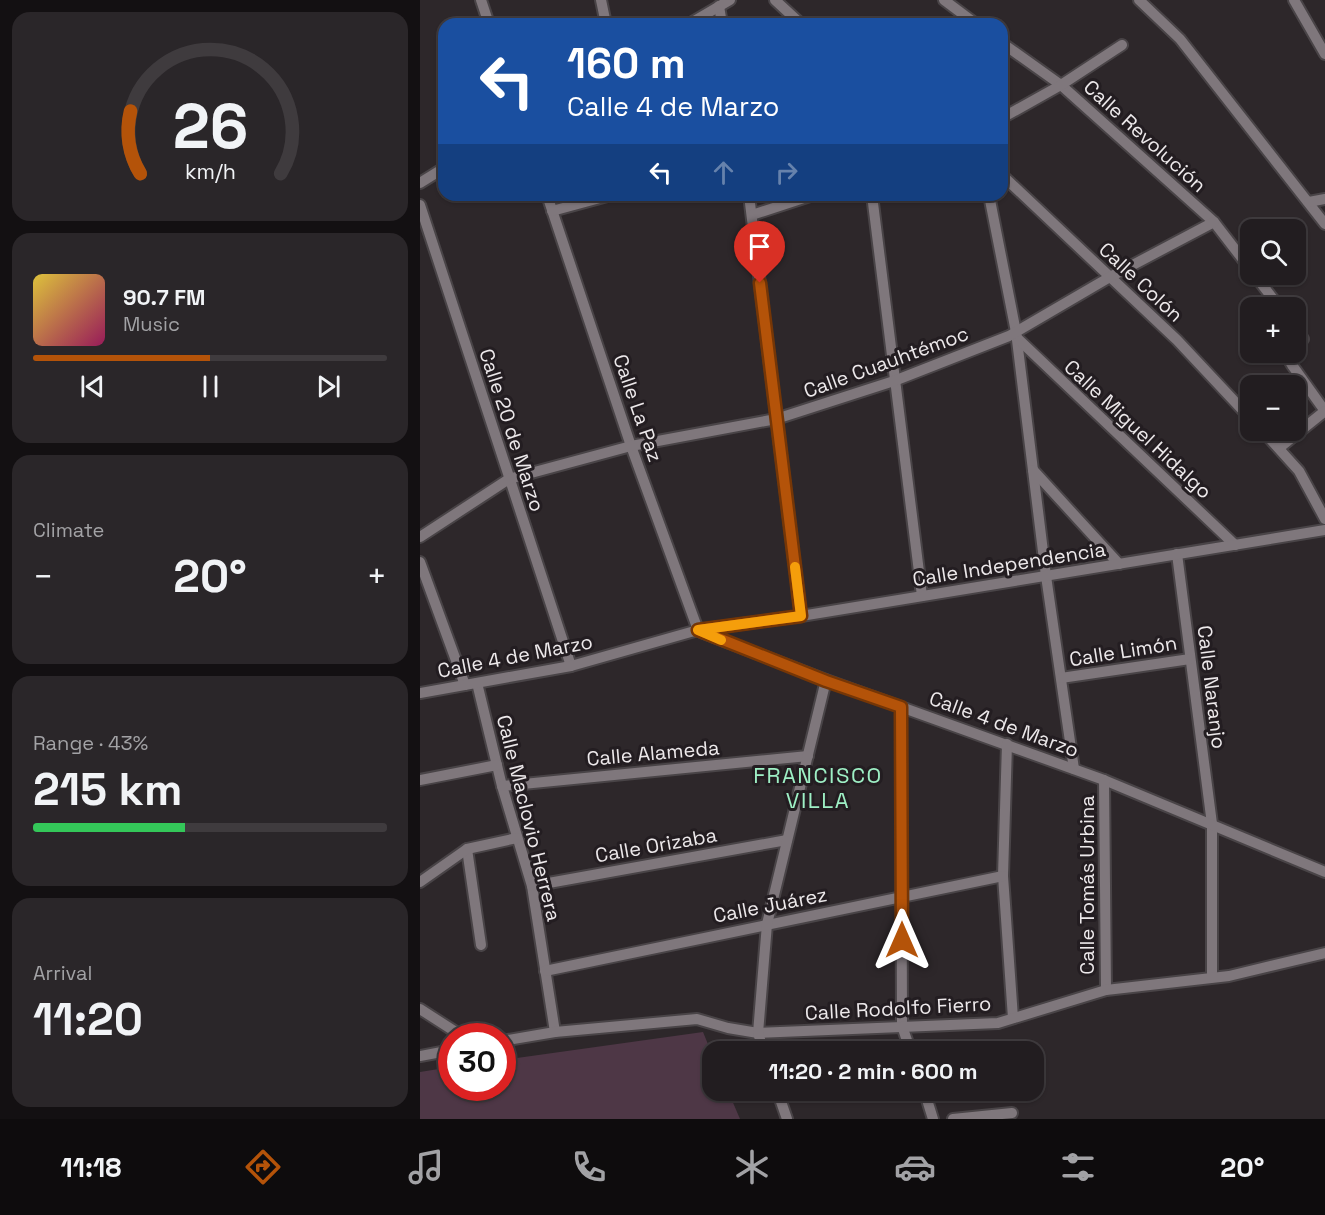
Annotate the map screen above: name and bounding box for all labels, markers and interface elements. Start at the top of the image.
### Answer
text: 160 m [567,37,686,90]
icon: left [468,42,546,120]
street label: Calle Revolución [1078,74,1212,198]
text: 26 [172,87,248,166]
text: Calle 4 de Marzo [567,89,779,124]
icon: left [644,156,677,189]
icon: ahead [707,156,740,189]
icon: right [770,156,803,189]
text: km/h [184,158,236,185]
map controls [1240,219,1306,441]
button: search [1240,219,1306,285]
pin [734,221,785,283]
icon: arrive [743,230,776,263]
street label: Calle Colón [1093,236,1189,328]
text: 90.7 FM [123,283,205,311]
button: + [1240,297,1306,363]
text: Music [123,311,180,337]
street label: Calle Cuauhtémoc [800,320,972,404]
street label: Calle 20 de Marzo [473,345,551,515]
street label: Calle La Paz [607,351,669,465]
street label: Calle Miguel Hidalgo [1059,354,1217,504]
icon: previous [76,370,109,403]
icon: pause [194,370,227,403]
icon: next [312,370,345,403]
button: − [1240,375,1306,441]
text: Climate [33,517,104,543]
street label: Calle Independencia [911,536,1107,592]
text: 20° [173,548,247,605]
text: − [33,556,53,598]
text: + [367,556,387,598]
street label: Calle Naranjo [1192,624,1232,750]
street label: Calle 4 de Marzo [435,628,595,684]
street label: Calle Limón [1067,630,1179,672]
street label: Calle 4 de Marzo [926,685,1082,763]
street label: Calle Maclovio Herrera [491,712,567,924]
text: Range · 43% [33,730,148,756]
street label: Calle Alameda [585,734,721,772]
text: 215 km [33,761,182,818]
district label: FRANCISCO VILLA [753,761,883,814]
street label: Calle Tomás Urbina [1074,795,1100,975]
street label: Calle Orizaba [593,822,719,868]
street label: Calle Juárez [711,881,829,929]
position arrow [870,908,934,972]
text: Arrival [33,960,92,986]
street label: Calle Rodolfo Fierro [804,990,992,1026]
text: 11:20 [33,991,143,1048]
speed limit sign: 30 [438,1023,516,1101]
text: 11:20 · 2 min · 600 m [768,1057,978,1085]
icon: directions [242,1146,284,1188]
icon: music [405,1146,447,1188]
icon: phone [568,1146,610,1188]
icon: climate [731,1146,773,1188]
icon: car [894,1146,936,1188]
icon: filters [1057,1146,1099,1188]
text: 11:18 [60,1150,121,1185]
text: 20° [1220,1150,1264,1185]

